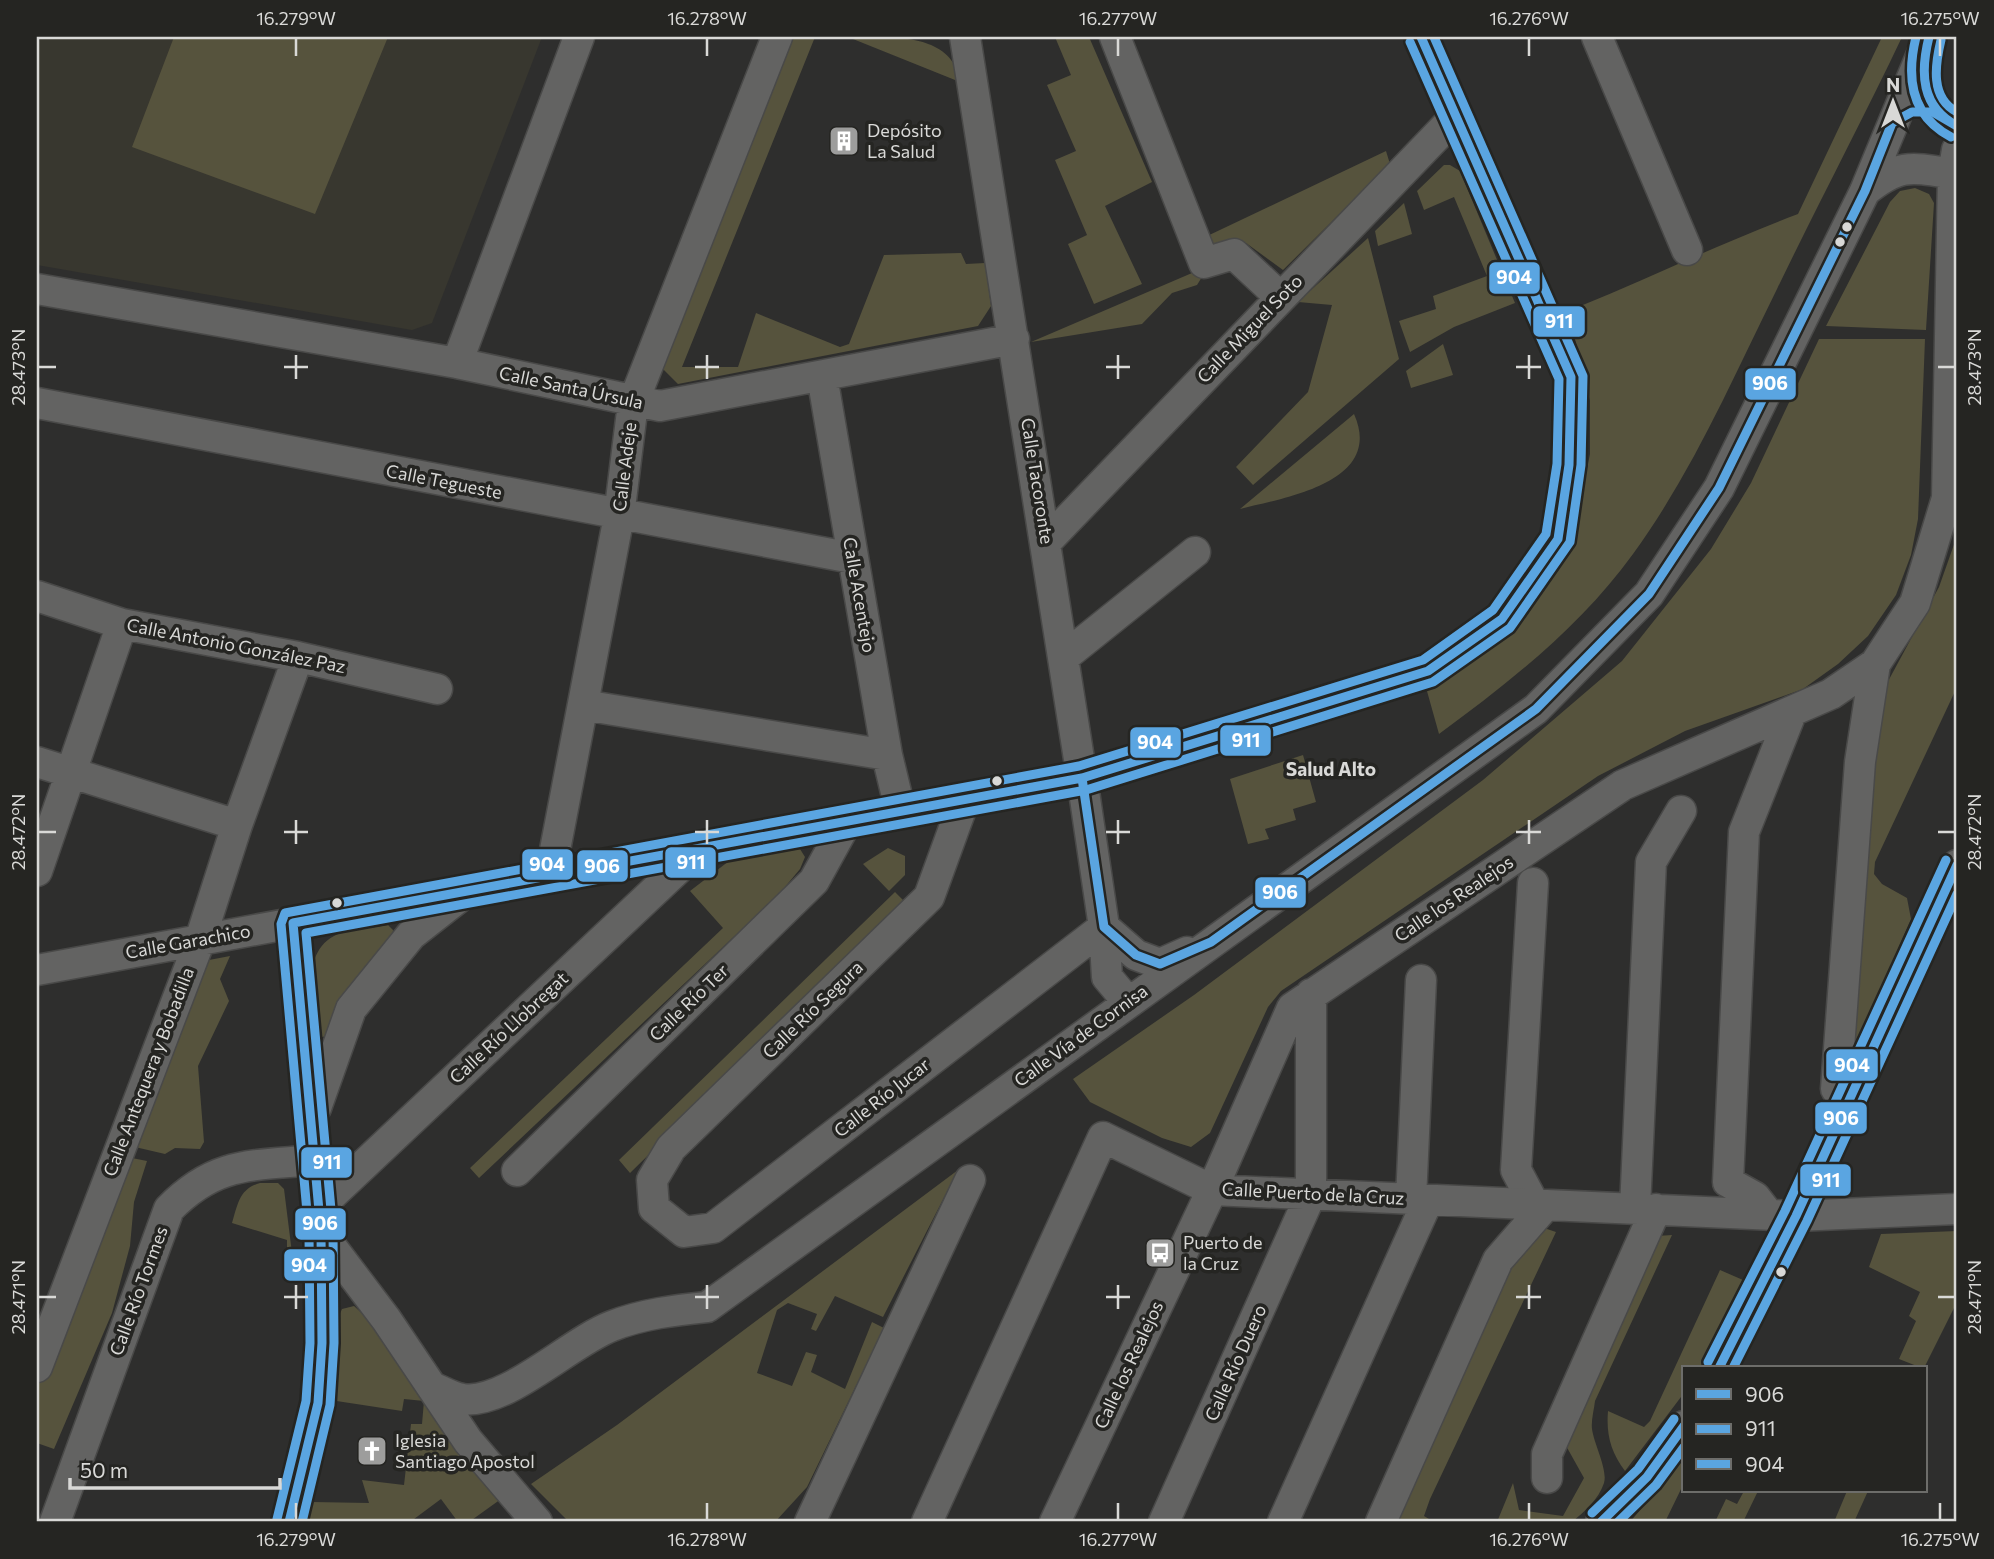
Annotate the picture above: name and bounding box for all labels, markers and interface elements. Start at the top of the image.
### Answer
text: 16.279°W [256,7,336,29]
text: 16.278°W [667,7,747,29]
text: 16.277°W [1079,7,1157,29]
text: 16.276°W [1489,7,1569,29]
text: 16.275°W [1900,7,1980,29]
north arrow [1857,66,1927,136]
text: N [1886,73,1900,96]
place label: Depósito La Salud [867,119,942,162]
building icon: Depósito La Salud [827,124,861,158]
unlabelled marker [1840,220,1854,234]
unlabelled marker [1833,235,1847,249]
line badge: 904 [1488,261,1541,295]
text: 904 [1496,265,1532,288]
street label: Calle Miguel Soto [1192,270,1307,387]
line badge: 911 [1532,305,1586,338]
text: 911 [1545,309,1573,332]
text: 28.473°N [7,329,29,405]
text: 28.473°N [1963,329,1985,405]
street label: Calle Santa Úrsula [497,361,645,413]
line badge: 906 [1744,367,1797,401]
text: 906 [1752,371,1788,394]
street label: Calle Tacoronte [1017,416,1059,546]
street label: Calle Adeje [608,421,640,513]
street label: Calle Tegueste [384,459,504,503]
street label: Calle Acentejo [839,535,881,654]
street label: Calle Antonio González Paz [125,613,347,677]
line badge: 911 [1219,724,1272,757]
line badge: 904 [1129,726,1182,759]
text: 911 [1232,728,1260,751]
text: 904 [1137,730,1173,753]
district label: Salud Alto [1286,757,1376,780]
unlabelled marker [990,774,1004,788]
text: 28.472°N [7,794,29,870]
text: 28.472°N [1963,794,1985,870]
line badge: 911 [664,846,717,879]
line badge: 904 [521,848,574,881]
line badge: 906 [576,849,629,883]
text: 911 [677,850,705,873]
street label: Calle los Realejos [1390,850,1517,946]
text: 904 [529,852,565,875]
text: 906 [584,854,620,877]
line badge: 906 [1254,876,1307,909]
text: 906 [1262,880,1298,903]
unlabelled marker [330,896,344,910]
street label: Calle Garachico [124,919,252,963]
street label: Calle Río Segura [758,956,867,1063]
street label: Calle Río Ter [644,959,732,1045]
street label: Calle Antequera y Bobadilla [98,964,198,1179]
street label: Calle Río Llobregat [445,967,572,1088]
street label: Calle Vía de Cornisa [1009,979,1151,1091]
line badge: 904 [1825,1048,1879,1082]
street label: Calle Río Jucar [829,1053,934,1141]
text: 904 [1834,1053,1870,1076]
line badge: 906 [1814,1101,1868,1135]
text: 906 [1823,1106,1859,1129]
line badge: 911 [300,1146,353,1179]
text: 911 [313,1150,341,1173]
line badge: 911 [1799,1163,1852,1197]
text: 911 [1812,1168,1840,1191]
street label: Calle Puerto de la Cruz [1221,1177,1405,1209]
line badge: 906 [294,1207,347,1241]
text: 906 [302,1211,338,1234]
street label: Calle Río Tormes [104,1223,172,1358]
place label: Puerto de la Cruz [1183,1231,1262,1274]
bus stop icon: Puerto de la Cruz [1143,1236,1177,1270]
line badge: 904 [283,1248,336,1282]
text: 904 [291,1253,327,1276]
text: 28.471°N [7,1260,29,1334]
text: 28.471°N [1963,1260,1985,1334]
unlabelled marker [1774,1265,1788,1279]
street label: Calle los Realejos [1089,1297,1167,1432]
street label: Calle Río Duero [1200,1301,1271,1424]
legend [1682,1366,1927,1492]
text: 906 [1745,1381,1784,1406]
text: 911 [1745,1415,1776,1440]
place label: Iglesia Santiago Apostol [395,1429,535,1472]
church icon: Iglesia Santiago Apostol [355,1434,389,1468]
scale bar [70,1447,280,1491]
text: 904 [1745,1451,1784,1476]
text: 50 m [80,1457,128,1482]
text: 16.279°W [256,1528,336,1550]
text: 16.278°W [667,1528,747,1550]
text: 16.277°W [1079,1528,1157,1550]
text: 16.276°W [1489,1528,1569,1550]
text: 16.275°W [1900,1528,1980,1550]

